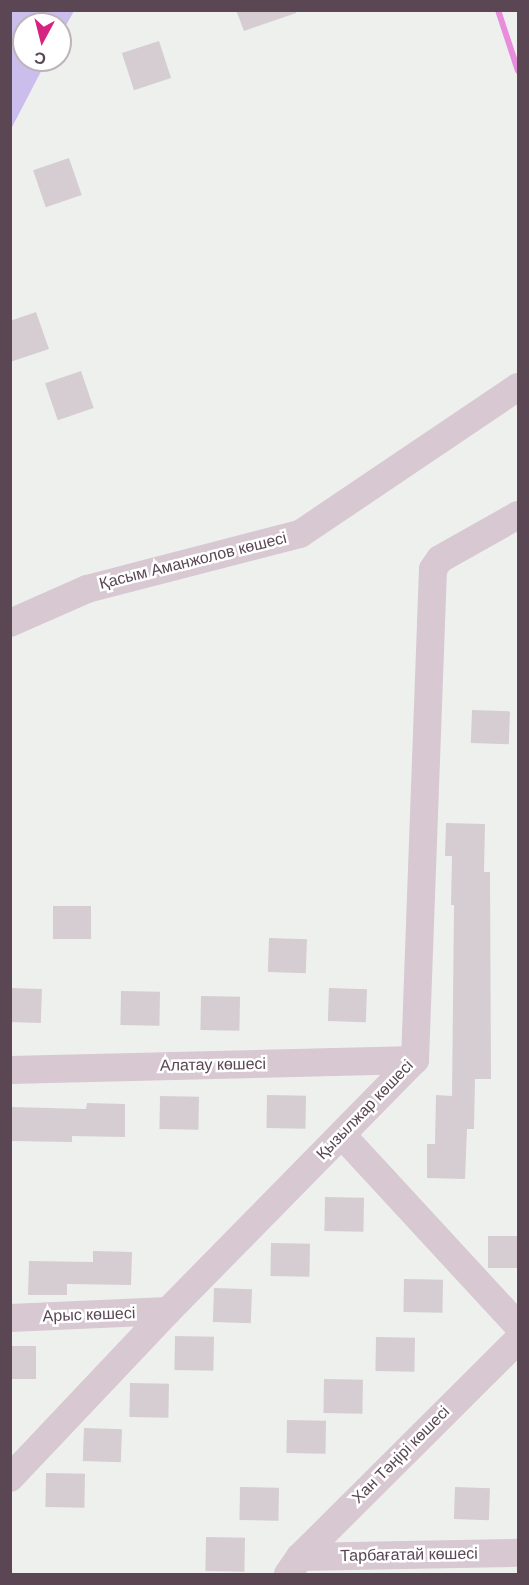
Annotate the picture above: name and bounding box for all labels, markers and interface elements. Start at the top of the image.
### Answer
north arrow [12,12,72,72]
text: С [33,49,47,68]
street label: Қасым Аманжолов көшесі [97,528,289,594]
street label: Алатау көшесі [160,1054,266,1076]
street label: Қызылжар көшесі [313,1056,417,1164]
street label: Арыс көшесі [42,1304,136,1326]
street label: Хан Тәңірі көшесі [348,1402,454,1508]
street label: Тарбағатай көшесі [340,1544,478,1566]

